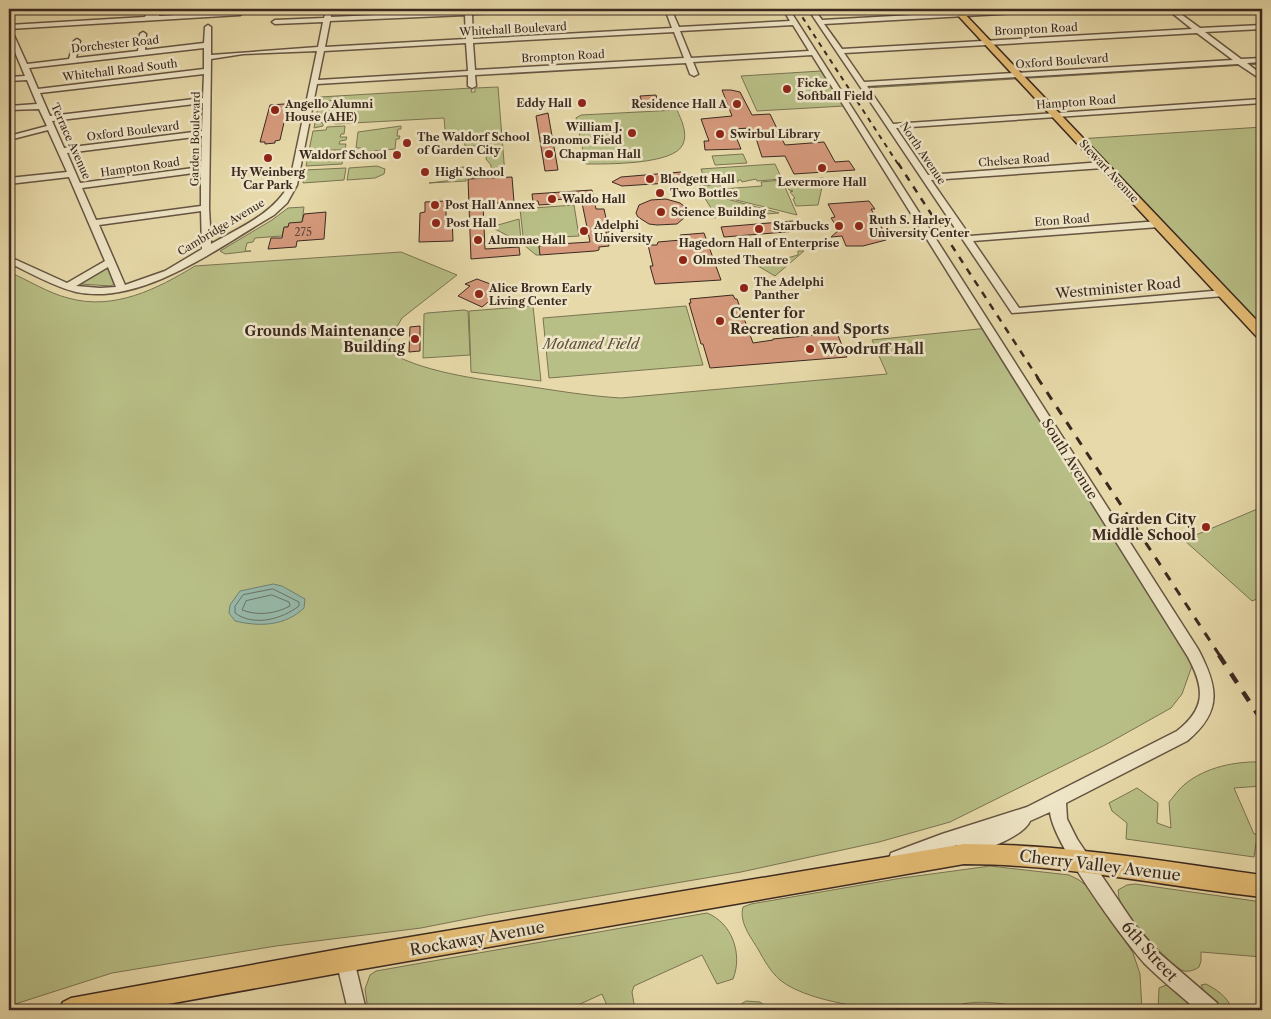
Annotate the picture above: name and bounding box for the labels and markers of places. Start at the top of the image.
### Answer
place label: Ficke Softball Field [797,76,874,103]
marker: Ficke Softball Field [781,83,793,95]
place label: Eddy Hall [516,96,572,110]
place label: Angello Alumni House (AHE) [284,97,373,124]
marker: Eddy Hall [576,97,588,109]
place label: Residence Hall A [631,97,727,111]
marker: Residence Hall A [731,98,743,110]
marker: Angello Alumni House (AHE) [269,104,281,116]
place label: William J. Bonomo Field [542,120,623,147]
marker: William J. Bonomo Field [626,127,638,139]
place label: Swirbul Library [730,127,820,141]
marker: Swirbul Library [714,128,726,140]
place label: The Waldorf School of Garden City [417,130,530,157]
marker: The Waldorf School of Garden City [401,137,413,149]
place label: Chapman Hall [559,147,641,161]
place label: Waldorf School [298,148,387,162]
marker: Chapman Hall [543,148,555,160]
marker: Waldorf School [391,149,403,161]
marker: Hy Weinberg Car Park [262,152,274,164]
marker: Levermore Hall [816,162,828,174]
place label: Hy Weinberg Car Park [231,165,306,192]
place label: High School [435,165,504,179]
marker: High School [419,166,431,178]
place label: Blodgett Hall [660,172,735,186]
marker: Blodgett Hall [644,173,656,185]
place label: Levermore Hall [777,175,867,189]
place label: Two Bottles [670,186,738,200]
marker: Two Bottles [654,187,666,199]
place label: Waldo Hall [561,192,626,206]
marker: Waldo Hall [546,193,558,205]
place label: Post Hall Annex [445,198,536,212]
marker: Post Hall Annex [429,199,441,211]
place label: Science Building [671,205,767,219]
marker: Science Building [655,206,667,218]
place label: Ruth S. Harley University Center [869,213,970,240]
place label: Post Hall [446,216,497,230]
marker: Post Hall [430,217,442,229]
place label: Adelphi University [593,218,653,245]
place label: Starbucks [773,219,829,233]
marker: Starbucks [833,220,845,232]
marker: Ruth S. Harley University Center [853,220,865,232]
marker: Hagedorn Hall of Enterprise [753,223,765,235]
marker: Adelphi University [578,225,590,237]
place label: Alumnae Hall [487,233,566,247]
marker: Alumnae Hall [472,234,484,246]
place label: Hagedorn Hall of Enterprise [679,236,840,250]
place label: Olmsted Theatre [693,253,789,267]
marker: Olmsted Theatre [677,254,689,266]
place label: The Adelphi Panther [754,275,824,302]
place label: Alice Brown Early Living Center [488,281,592,308]
marker: The Adelphi Panther [738,282,750,294]
marker: Alice Brown Early Living Center [473,288,485,300]
place label: Center for Recreation and Sports [730,304,889,338]
marker: Center for Recreation and Sports [714,315,726,327]
place label: Grounds Maintenance Building [245,322,406,356]
marker: Grounds Maintenance Building [409,333,421,345]
place label: Woodruff Hall [819,340,924,358]
marker: Woodruff Hall [804,343,816,355]
place label: Garden City Middle School [1092,510,1196,544]
marker: Garden City Middle School [1200,521,1212,533]

